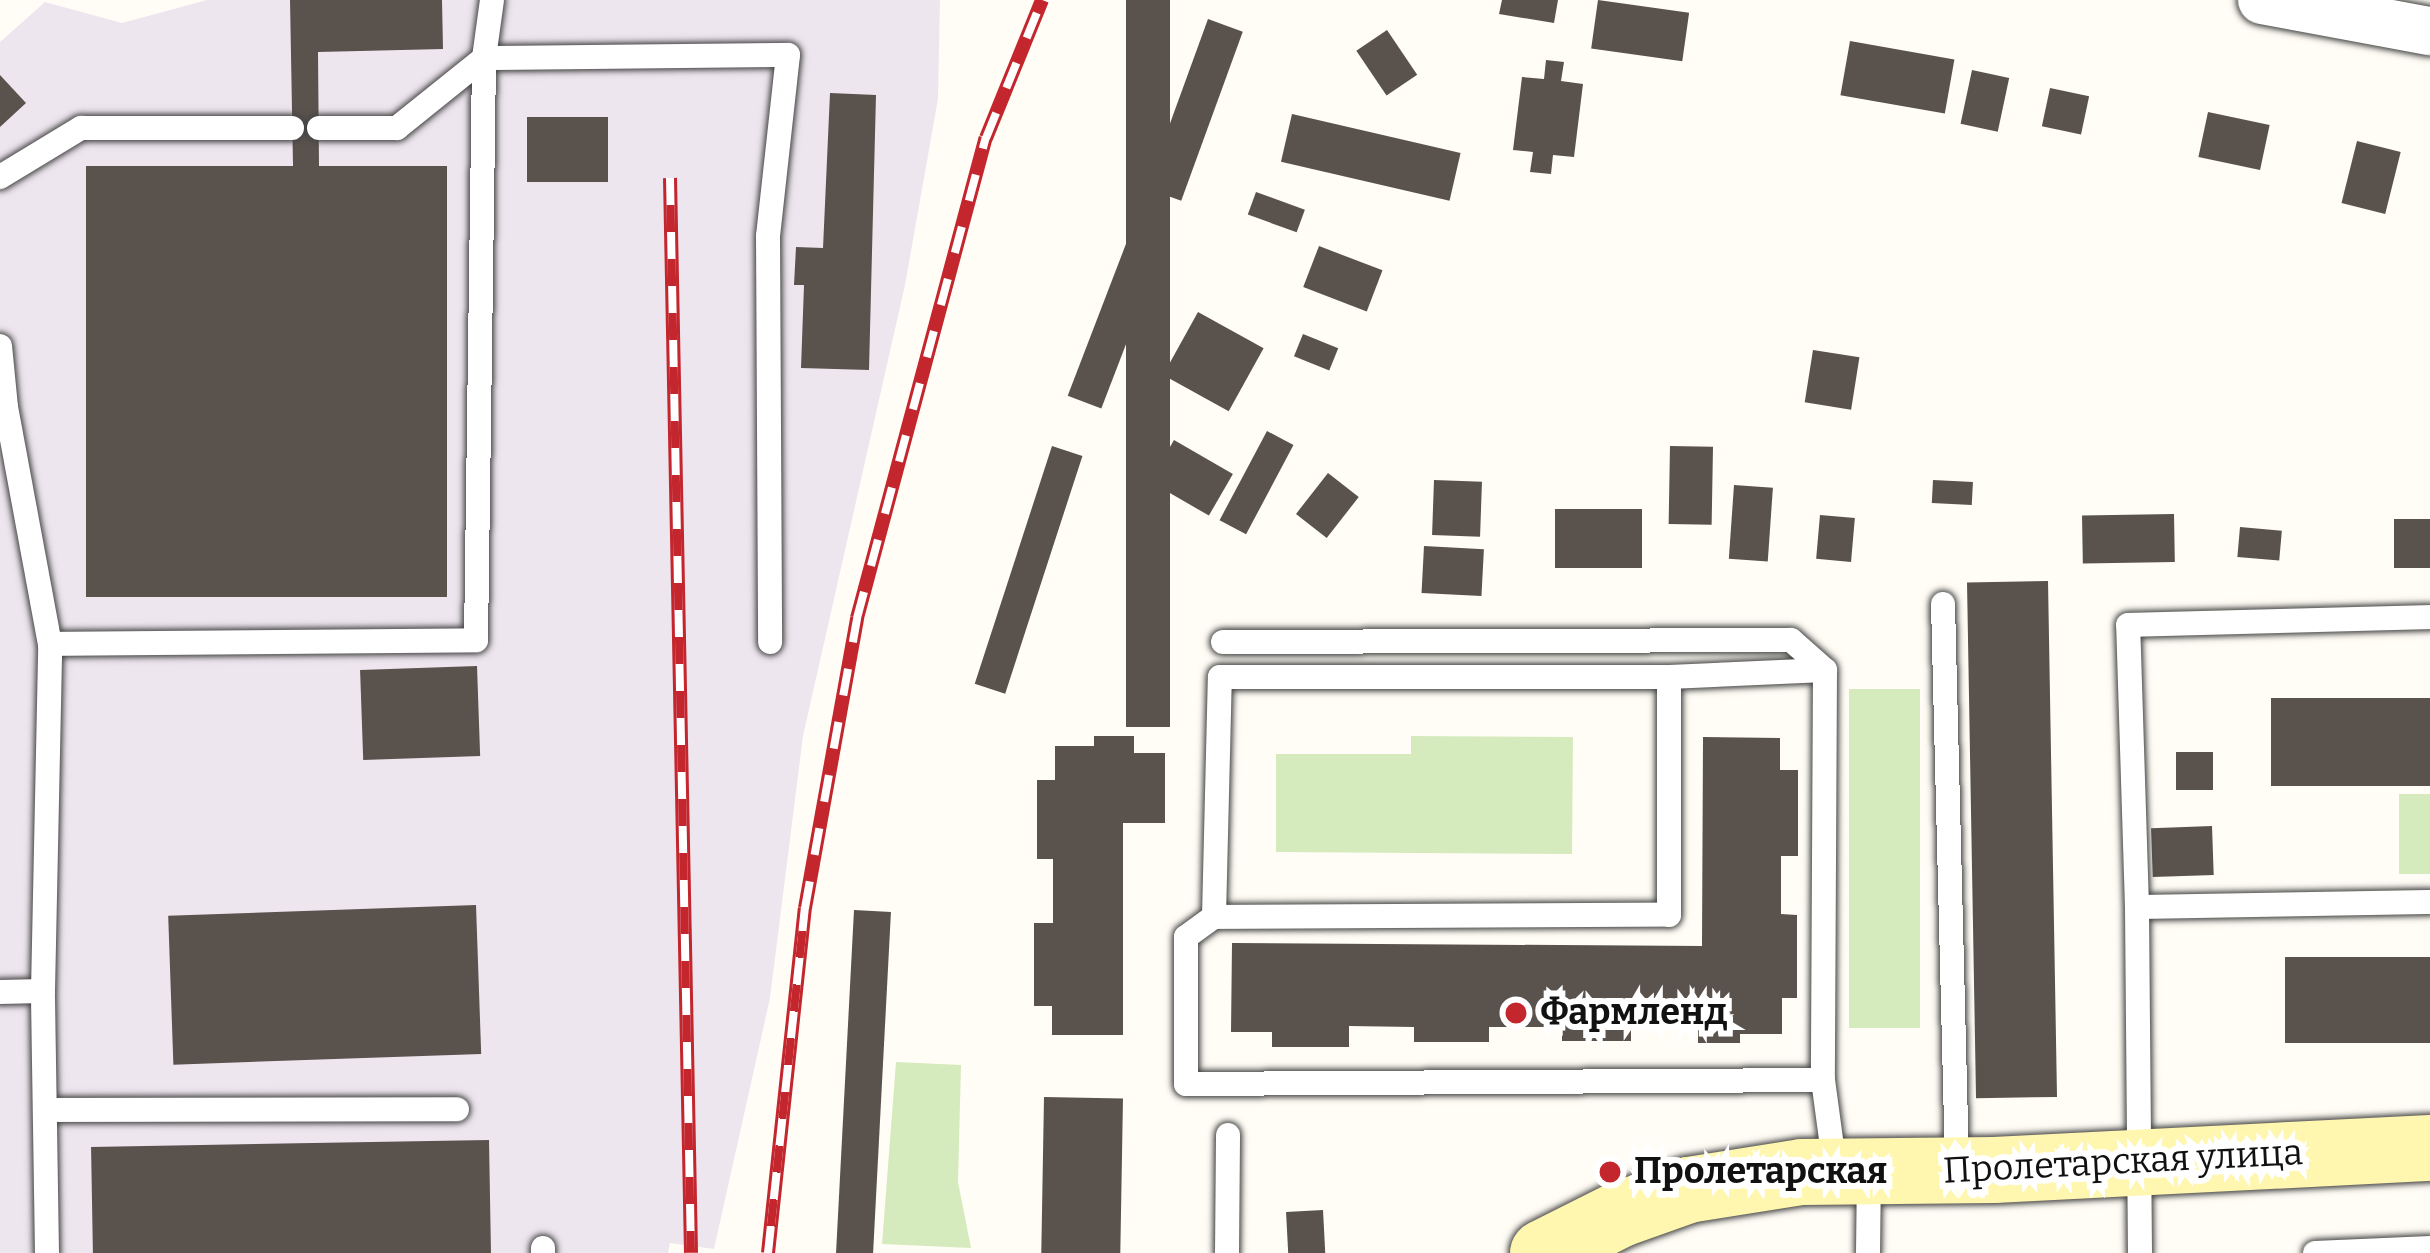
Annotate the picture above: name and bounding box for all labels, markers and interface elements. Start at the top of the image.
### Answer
place label: Фармленд [1540,991,1727,1035]
marker: Фармленд [1503,1000,1529,1026]
street label: Пролетарская улица [1942,1131,2304,1193]
place label: Пролетарская [1634,1150,1887,1194]
marker: Пролетарская [1597,1159,1623,1185]

